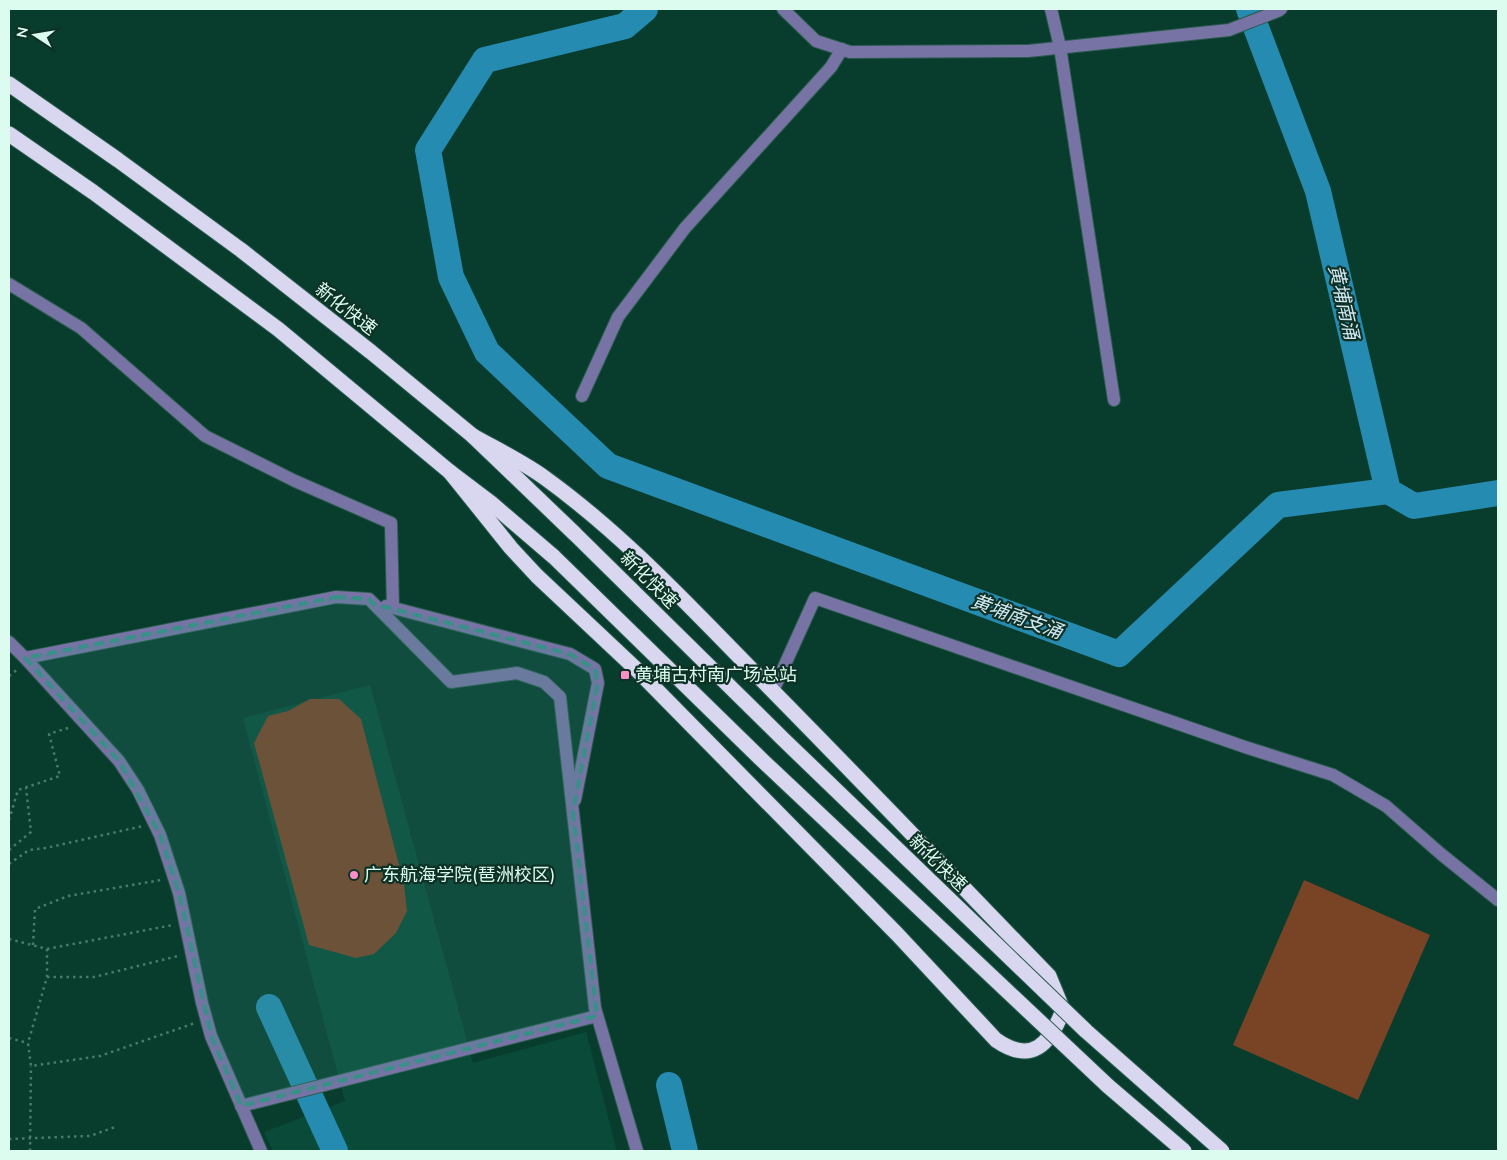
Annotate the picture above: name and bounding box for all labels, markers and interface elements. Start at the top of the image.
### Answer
north arrow [10,10,60,60]
text: N [12,25,33,40]
water label: 黄埔南涌 [1322,262,1365,344]
street label: 新化快速 [310,277,382,341]
street label: 新化快速 [615,546,683,614]
water label: 黄埔南支涌 [968,588,1068,646]
place label: 黄埔古村南广场总站 [635,663,797,687]
marker: 黄埔古村南广场总站 [619,669,631,681]
street label: 新化快速 [904,829,972,897]
place label: 广东航海学院(琶洲校区) [364,863,555,887]
marker: 广东航海学院(琶洲校区) [348,869,360,881]

